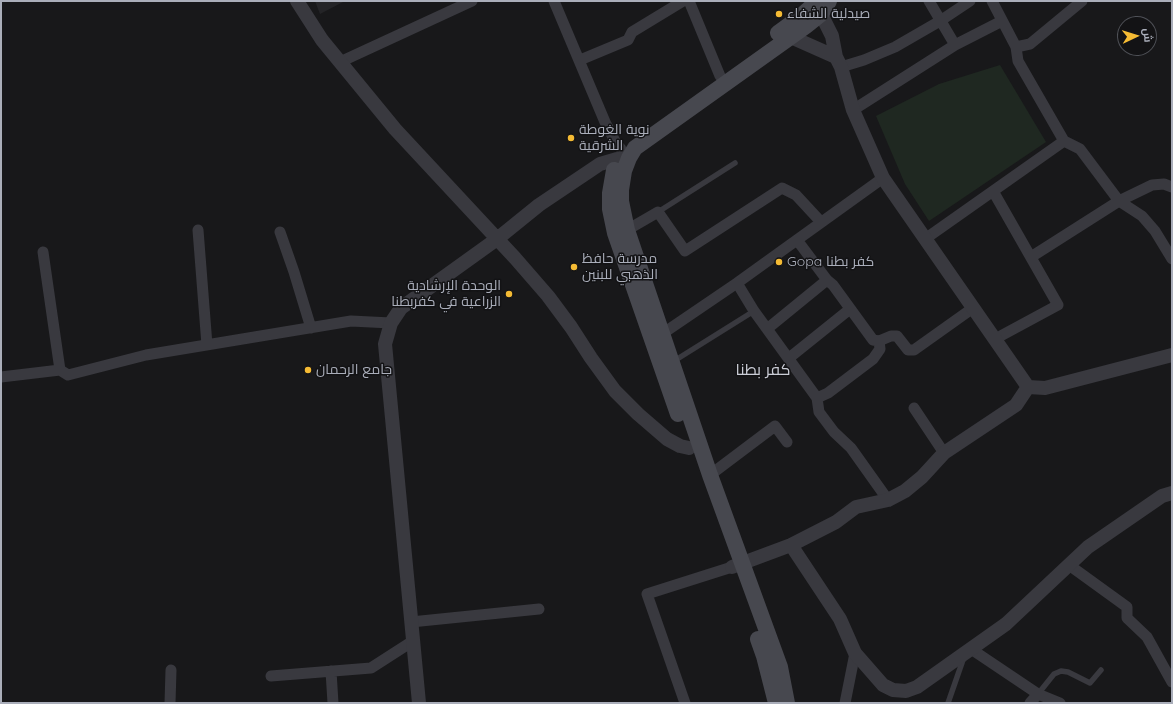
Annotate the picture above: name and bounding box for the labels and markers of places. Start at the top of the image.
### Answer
place label: صيدلية الشفاء [787,6,870,22]
marker: صيدلية الشفاء [774,9,784,19]
place label: نوية الغوطة الشرقية [579,122,650,154]
marker: نوية الغوطة الشرقية [566,133,576,143]
place label: مدرسة حافظ الذهبي للبنين [582,251,658,284]
place label: Gopa كفر بطنا [787,254,874,270]
marker: Gopa كفر بطنا [774,257,784,267]
marker: مدرسة حافظ الذهبي للبنين [569,262,579,272]
place label: الوحدة الإرشادية الزراعية في كفربطنا [391,278,501,310]
marker: الوحدة الإرشادية الزراعية في كفربطنا [504,289,514,299]
place label: جامع الرحمان [316,362,392,378]
marker: جامع الرحمان [303,365,313,375]

